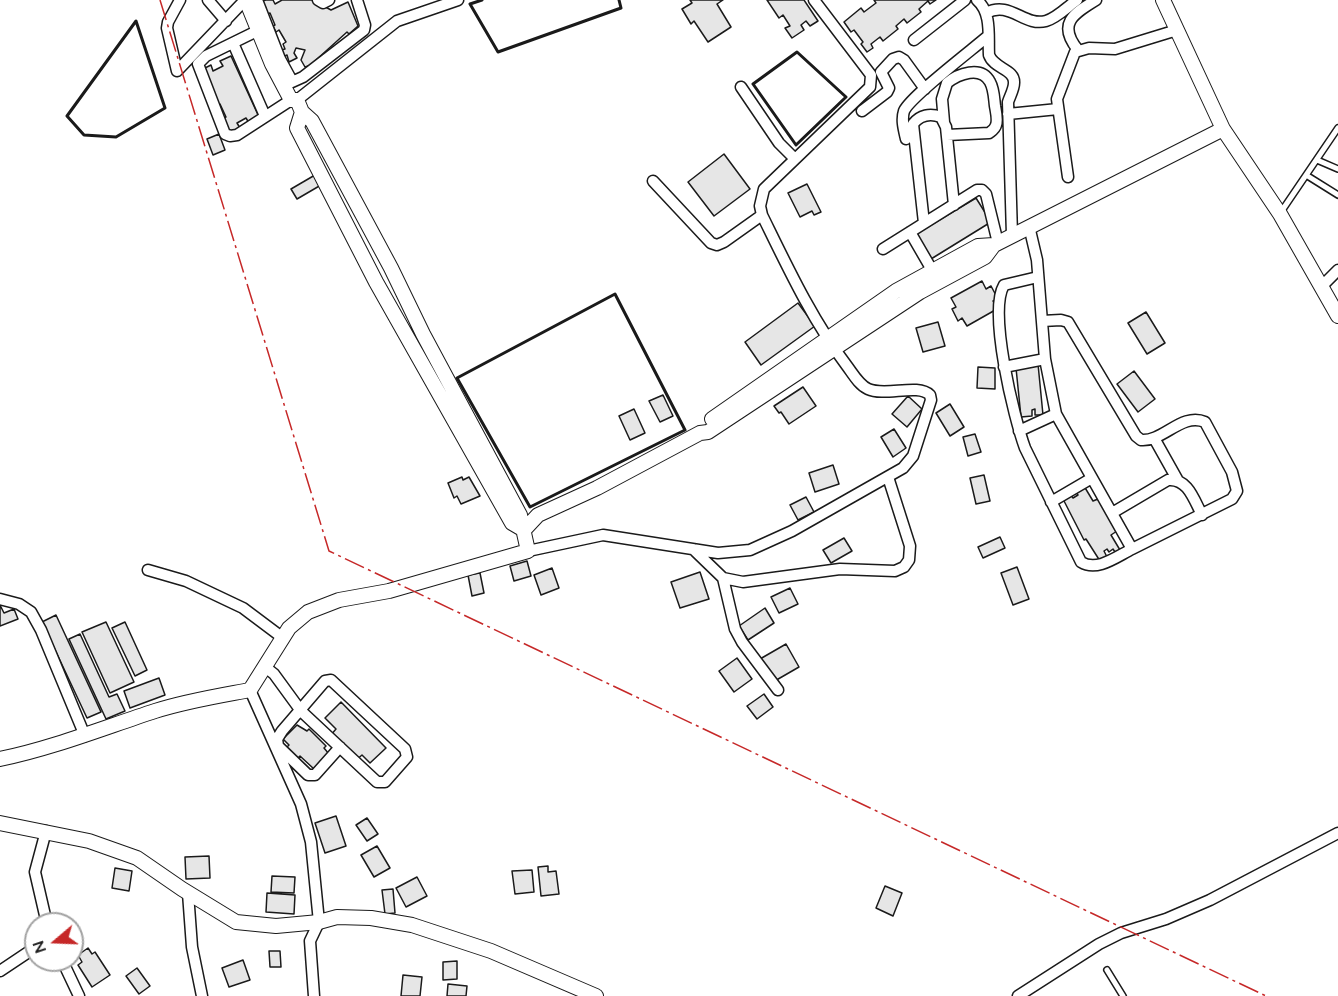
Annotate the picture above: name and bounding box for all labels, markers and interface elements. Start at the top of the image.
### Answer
north arrow [24,912,84,972]
text: N [27,938,50,956]

